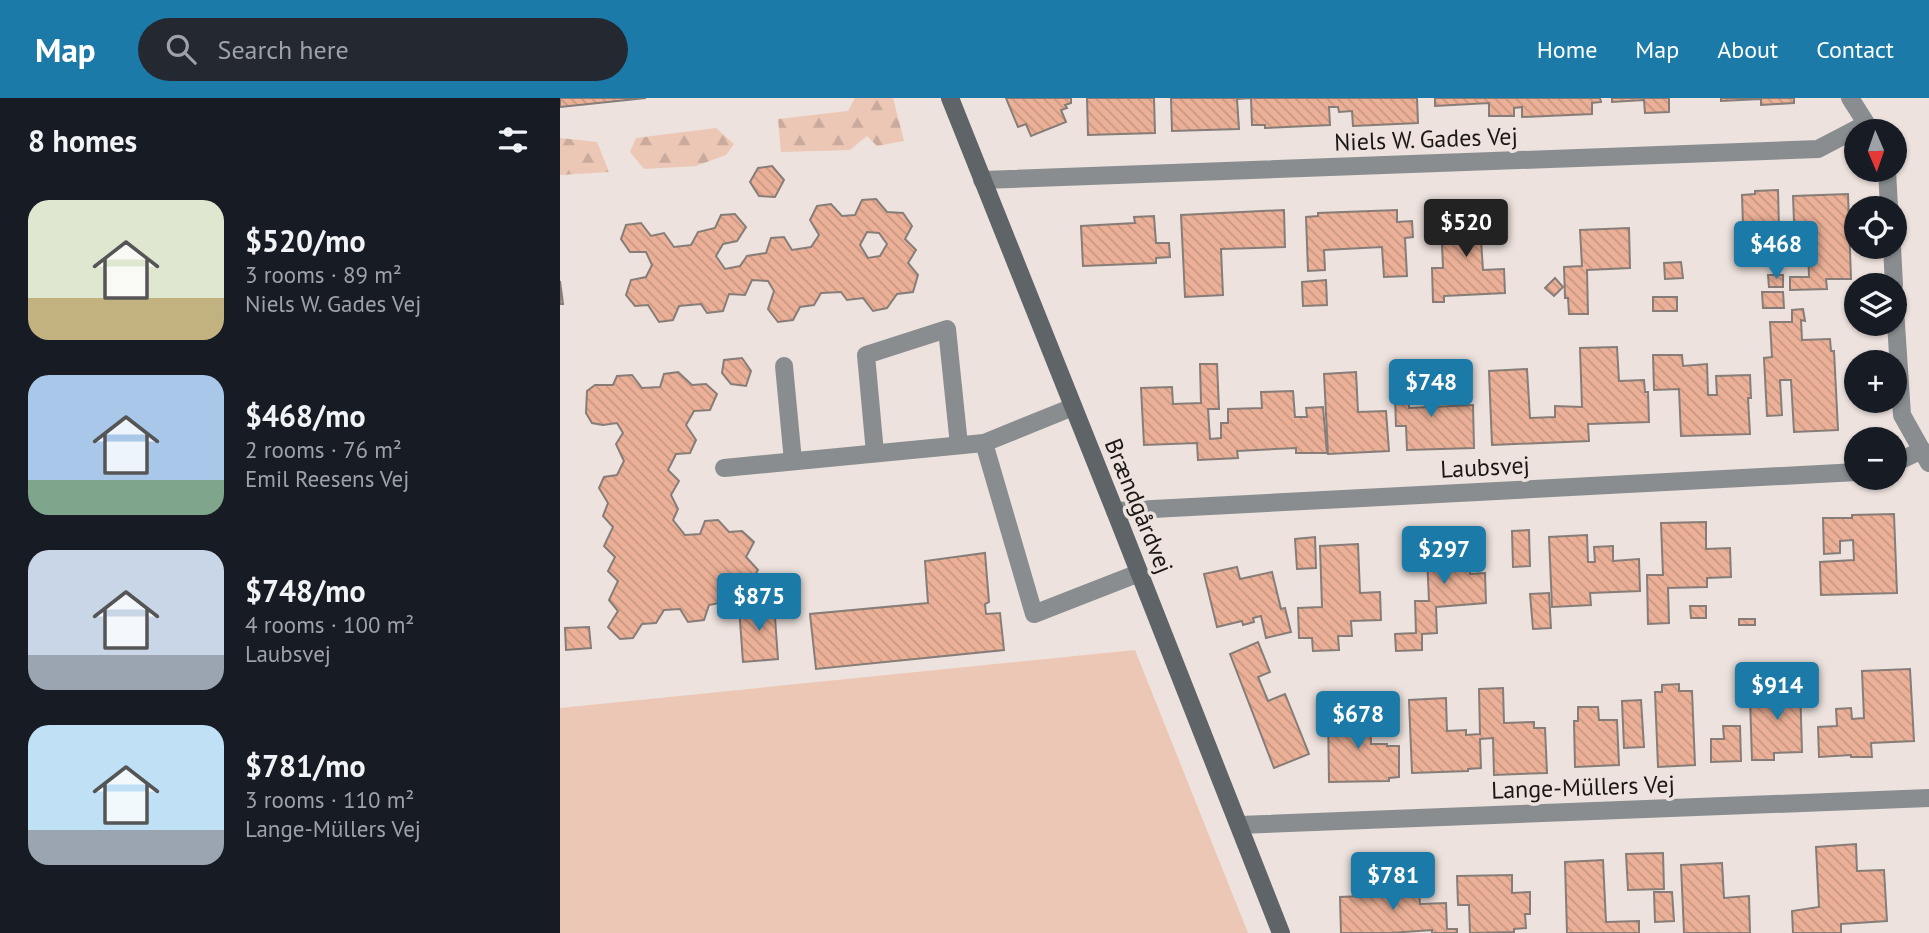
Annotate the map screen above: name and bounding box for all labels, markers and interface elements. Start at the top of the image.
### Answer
search box [138,18,628,81]
text: Map [35,28,96,71]
icon: search [162,30,200,68]
text: Search here [218,33,349,66]
text: Home [1537,34,1597,65]
text: Map [1635,34,1679,65]
text: About [1717,34,1778,65]
text: Contact [1816,34,1894,65]
north arrow [1844,119,1908,182]
map controls [1844,119,1907,490]
street label: Niels W. Gades Vej [1334,120,1518,158]
text: 8 homes [28,121,137,160]
icon: filters [494,121,532,159]
button: locate [1844,196,1907,259]
pin: $520 [1425,200,1507,259]
text: $520 [1440,207,1492,236]
text: $520/mo [245,221,366,260]
pin: $468 [1735,222,1817,281]
icon: home [84,228,168,312]
text: $468 [1750,229,1802,258]
text: 3 rooms · 89 m² [245,260,402,289]
button: layers [1844,273,1907,336]
text: Niels W. Gades Vej [245,289,421,318]
button: + [1844,350,1907,413]
pin: $748 [1390,360,1472,419]
text: $748 [1405,367,1457,396]
text: $468/mo [245,396,366,435]
icon: home [84,403,168,487]
button: − [1844,427,1907,490]
street label: Brændgårdvej [1098,434,1180,578]
text: 2 rooms · 76 m² [245,435,402,464]
street label: Laubsvej [1439,449,1531,485]
text: Emil Reesens Vej [245,464,409,493]
pin: $297 [1403,526,1485,586]
text: $297 [1418,534,1470,563]
text: $748/mo [245,571,366,610]
pin: $875 [718,574,800,633]
icon: home [84,578,168,662]
text: $875 [733,581,785,610]
text: 4 rooms · 100 m² [245,610,414,639]
text: Laubsvej [245,639,331,668]
pin: $914 [1736,662,1818,722]
text: $914 [1751,670,1803,699]
pin: $678 [1317,692,1399,751]
text: $678 [1332,699,1384,728]
text: $781/mo [245,746,366,785]
icon: home [84,753,168,837]
street label: Lange-Müllers Vej [1491,768,1675,806]
text: 3 rooms · 110 m² [245,785,414,814]
text: Lange-Müllers Vej [245,814,421,843]
pin: $781 [1352,852,1434,912]
text: $781 [1367,860,1419,889]

